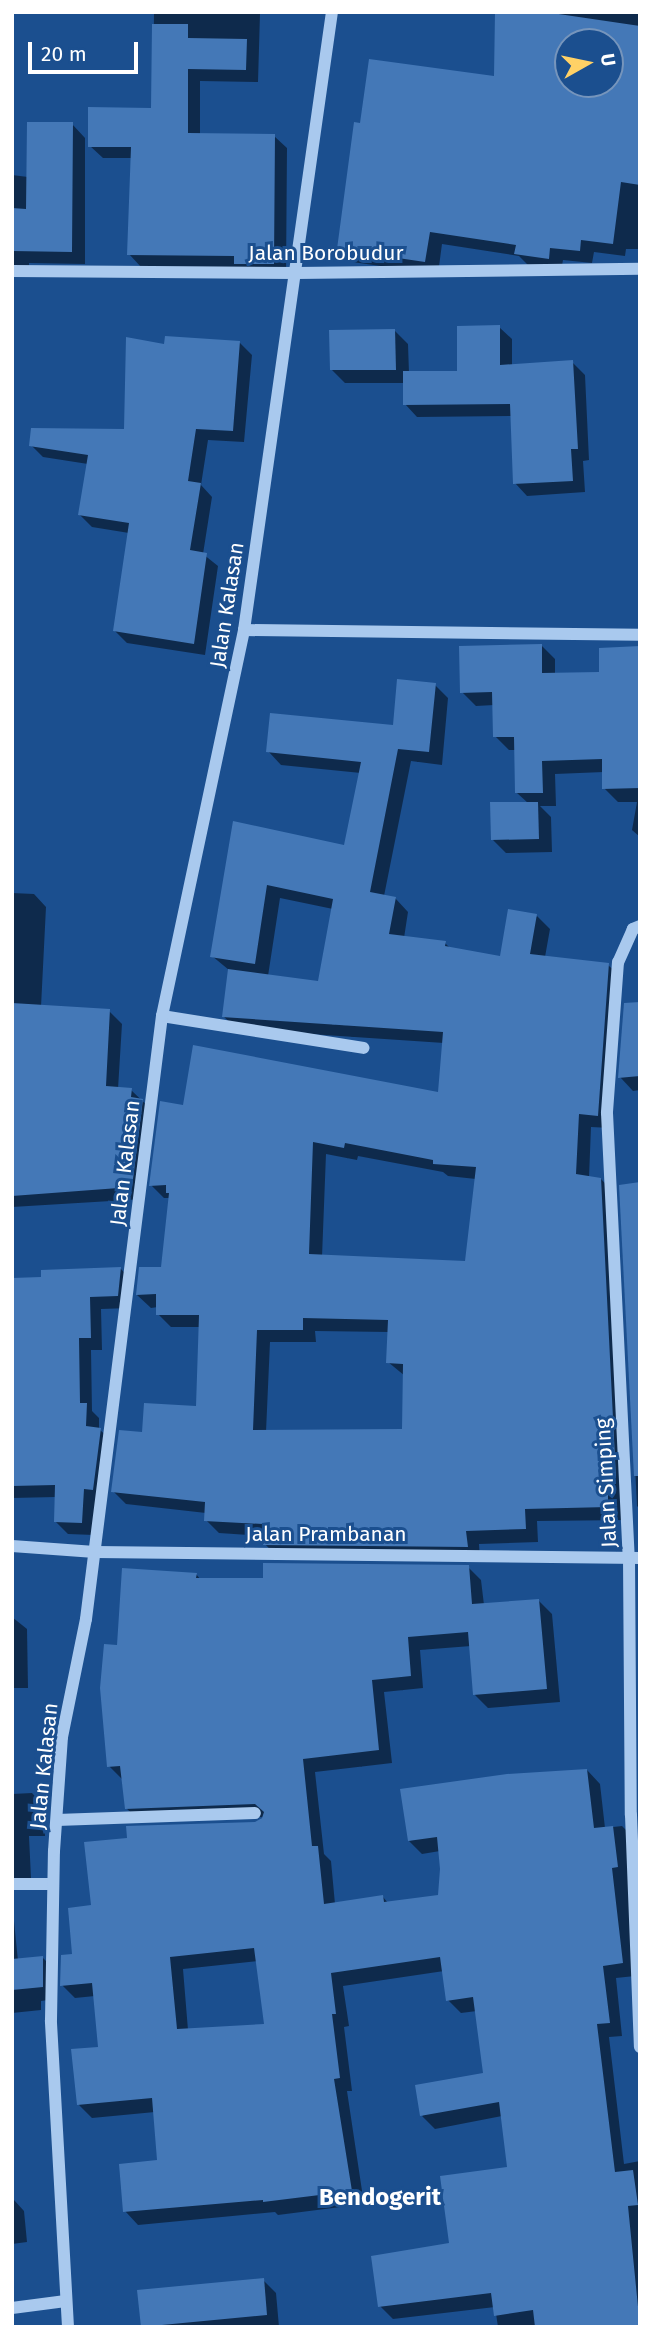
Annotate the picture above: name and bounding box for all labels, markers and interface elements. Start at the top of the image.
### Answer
scale bar [32,28,142,72]
north arrow [554,28,624,98]
text: 20 m [41,41,87,67]
text: U [596,52,621,68]
street label: Jalan Borobudur [248,240,404,266]
street label: Jalan Kalasan [205,540,249,670]
street label: Jalan Kalasan [105,1098,145,1228]
street label: Jalan Simping [590,1417,622,1549]
street label: Jalan Prambanan [245,1521,407,1547]
street label: Jalan Kalasan [25,1702,63,1830]
district label: Bendogerit [319,2184,441,2212]

